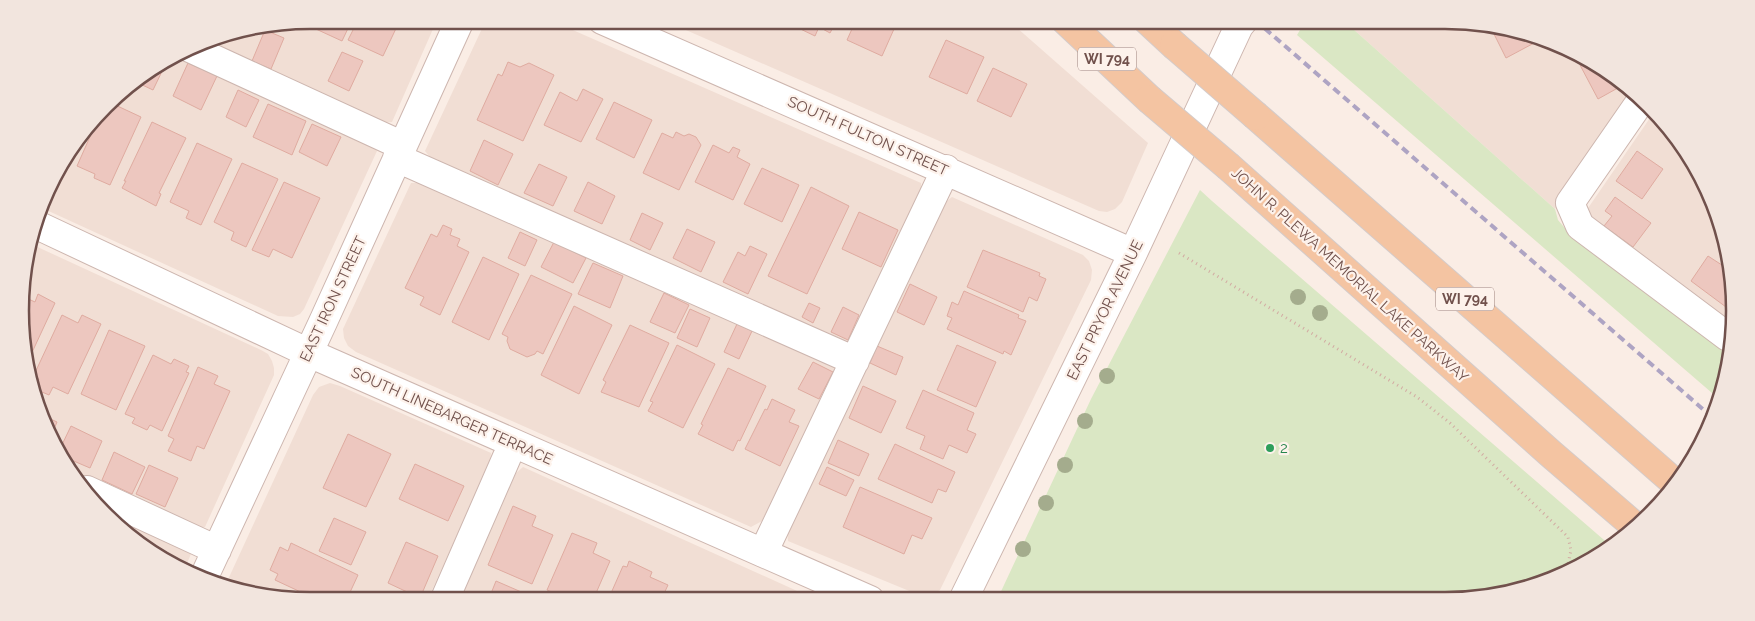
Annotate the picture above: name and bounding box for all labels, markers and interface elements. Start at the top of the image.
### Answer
road number: WI 794 [1078,48,1136,70]
street label: SOUTH FULTON STREET [785,92,951,180]
street label: JOHN R. PLEWA MEMORIAL LAKE PARKWAY [1228,164,1472,386]
street label: EAST IRON STREET [296,233,370,365]
street label: EAST PRYOR AVENUE [1063,237,1147,383]
road number: WI 794 [1436,288,1494,310]
street label: SOUTH LINEBARGER TERRACE [348,363,556,469]
place label: 2 [1280,439,1288,457]
marker: 2 [1264,442,1276,454]

